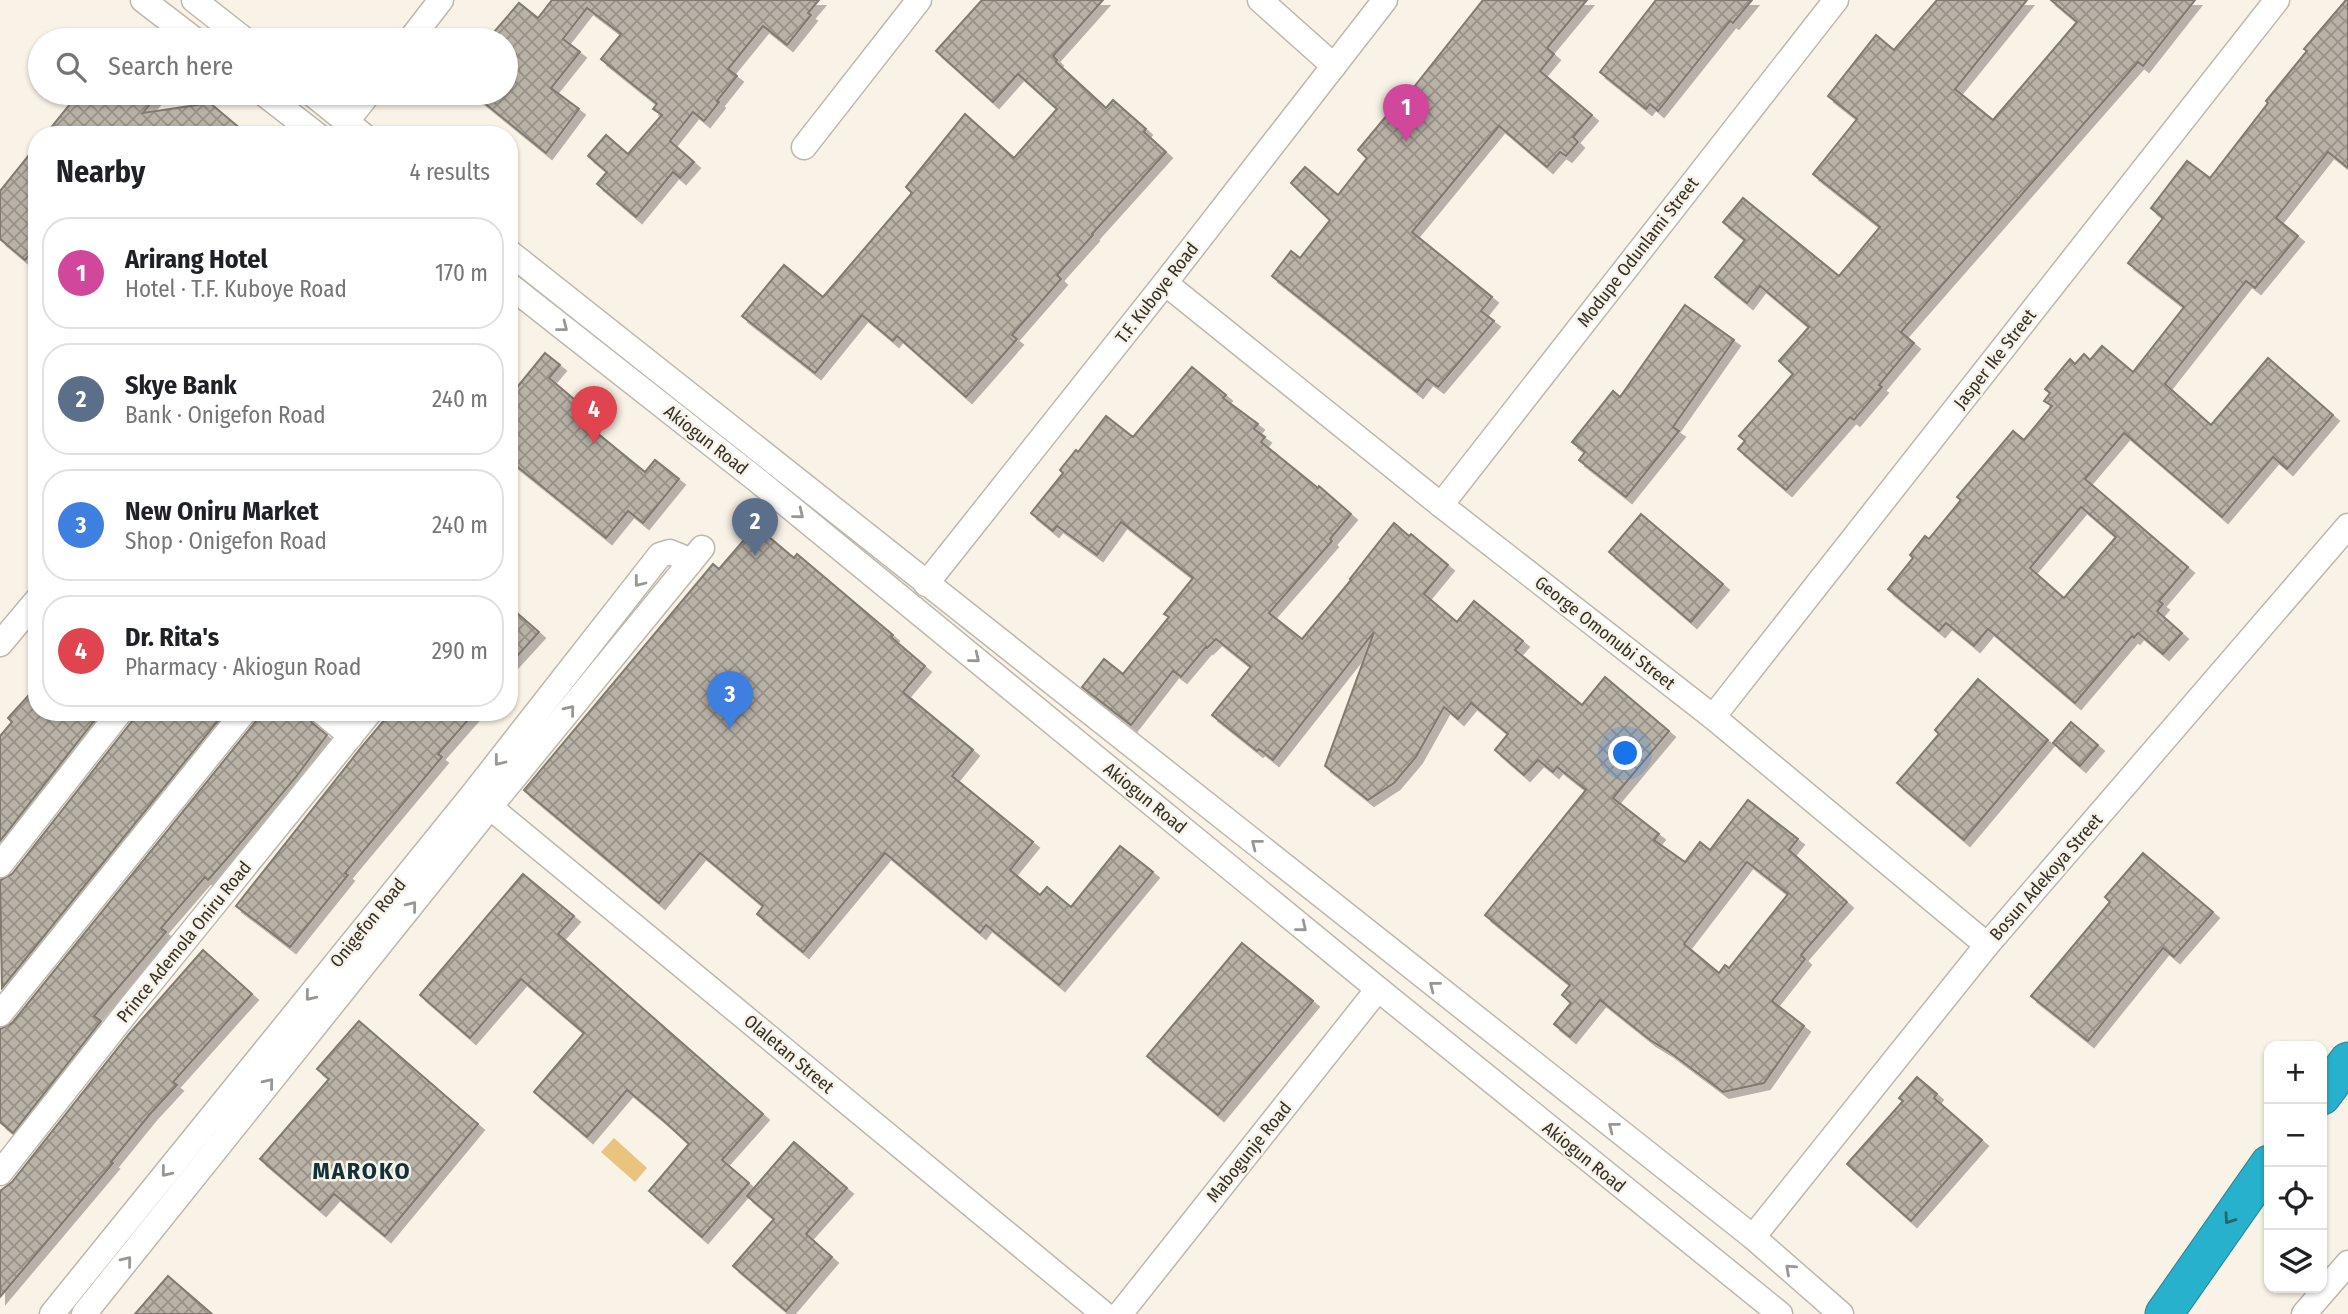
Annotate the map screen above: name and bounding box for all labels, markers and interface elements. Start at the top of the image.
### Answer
search box [28,28,518,105]
icon: search [52,48,90,86]
text: Search here [108,51,233,82]
pin: 1 [1383,84,1429,142]
text: Nearby [56,154,145,190]
text: 4 results [409,158,490,186]
street label: Modupe Odunlami Street [1573,173,1703,331]
street label: T.F. Kuboye Road [1111,238,1203,348]
text: Arirang Hotel [125,244,268,275]
text: 1 [76,259,86,287]
text: 170 m [435,259,488,287]
text: Hotel · T.F. Kuboye Road [125,275,347,303]
street label: Jasper Ike Street [1949,305,2041,413]
one-way arrow [555,319,568,332]
text: Skye Bank [125,370,237,401]
text: 2 [76,385,86,413]
text: 240 m [432,385,488,413]
pin: 4 [571,386,617,444]
street label: Akiogun Road [660,400,752,480]
text: Bank · Onigefon Road [125,401,326,429]
text: New Oniru Market [125,496,319,527]
pin: 2 [732,498,778,556]
one-way arrow [790,506,803,518]
text: 3 [76,511,86,539]
text: 240 m [432,511,488,539]
text: Shop · Onigefon Road [125,527,327,555]
street label: George Omonubi Street [1530,571,1680,695]
one-way arrow [634,574,647,587]
text: Dr. Rita's [125,622,219,653]
text: 4 [75,637,87,665]
text: 290 m [432,637,488,665]
one-way arrow [967,650,979,663]
text: Pharmacy · Akiogun Road [125,653,361,681]
pin: 3 [707,671,753,729]
one-way arrow [562,705,574,718]
your location [1608,736,1642,770]
one-way arrow [494,754,507,766]
street label: Akiogun Road [1099,758,1191,838]
street label: Bosun Adekoya Street [1985,809,2107,945]
one-way arrow [1251,840,1264,853]
street label: Prince Ademola Oniru Road [112,857,256,1027]
street label: Onigefon Road [325,874,411,972]
one-way arrow [403,901,416,913]
one-way arrow [1294,919,1307,931]
one-way arrow [1430,981,1442,994]
one-way arrow [305,988,318,1000]
street label: Olaletan Street [740,1010,839,1098]
map controls [2264,1041,2327,1293]
button: + [2264,1041,2327,1104]
one-way arrow [261,1079,274,1091]
street label: Mabogunje Road [1202,1097,1296,1207]
button: − [2264,1104,2327,1167]
street label: Akiogun Road [1538,1117,1630,1197]
one-way arrow [1608,1122,1620,1135]
district label: MAROKO [312,1157,412,1185]
one-way arrow [162,1165,175,1177]
button: locate [2264,1167,2327,1230]
one-way arrow [2224,1212,2237,1225]
button: layers [2264,1230,2327,1293]
one-way arrow [119,1256,132,1268]
one-way arrow [1786,1265,1799,1277]

